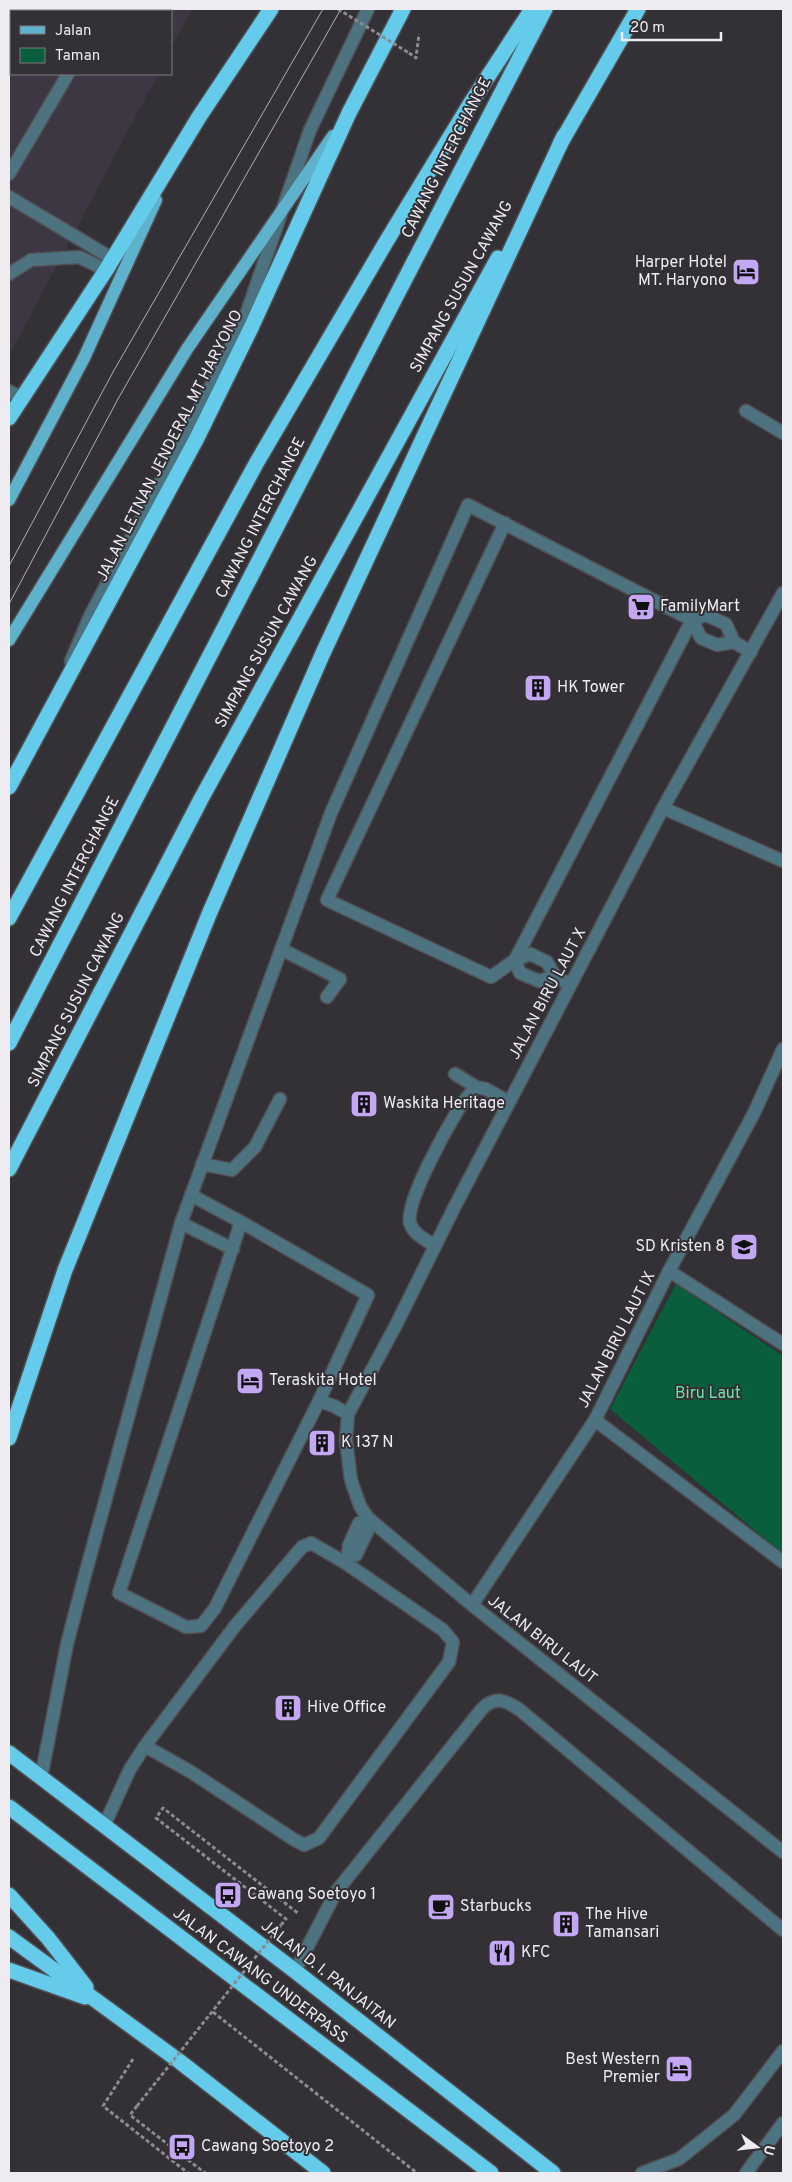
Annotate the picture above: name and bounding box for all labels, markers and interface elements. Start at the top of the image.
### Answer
legend [10,10,172,75]
scale bar [622,10,721,42]
text: 20 m [630,19,665,38]
text: Jalan [55,22,92,41]
text: Taman [55,47,100,66]
street label: CAWANG INTERCHANGE [398,74,496,242]
street label: SIMPANG SUSUN CAWANG [406,197,518,377]
place label: Harper Hotel MT. Haryono [635,253,727,291]
hotel icon: Harper Hotel MT. Haryono [731,257,761,287]
street label: JALAN LETNAN JENDERAL MT HARYONO [92,307,248,585]
street label: CAWANG INTERCHANGE [212,434,310,602]
street label: SIMPANG SUSUN CAWANG [211,552,323,732]
supermarket icon: FamilyMart [626,592,656,622]
place label: FamilyMart [660,597,740,617]
building icon: HK Tower [523,673,553,703]
place label: HK Tower [557,678,625,698]
street label: CAWANG INTERCHANGE [26,793,124,961]
street label: SIMPANG SUSUN CAWANG [24,909,130,1091]
street label: JALAN BIRU LAUT X [505,925,591,1063]
building icon: Waskita Heritage [349,1089,379,1119]
place label: Waskita Heritage [383,1094,505,1114]
school or university icon: SD Kristen 8 [729,1232,759,1262]
place label: SD Kristen 8 [635,1237,725,1257]
street label: JALAN BIRU LAUT IX [574,1268,660,1412]
hotel icon: Teraskita Hotel [235,1366,265,1396]
place label: Teraskita Hotel [269,1371,377,1391]
park label: Biru Laut [675,1384,741,1404]
building icon: K 137 N [307,1428,337,1458]
place label: K 137 N [341,1433,394,1453]
street label: JALAN BIRU LAUT [483,1591,601,1689]
building icon: Hive Office [273,1693,303,1723]
place label: Hive Office [307,1698,386,1718]
bus stop icon: Cawang Soetoyo 1 [213,1880,243,1910]
place label: Cawang Soetoyo 1 [247,1885,376,1905]
cafe icon: Starbucks [426,1892,456,1922]
place label: Starbucks [460,1897,532,1917]
street label: JALAN CAWANG UNDERPASS [168,1903,352,2049]
place label: The Hive Tamansari [585,1905,659,1943]
building icon: The Hive Tamansari [551,1909,581,1939]
street label: JALAN D. I. PANJAITAN [257,1916,399,2034]
restaurant icon: KFC [487,1938,517,1968]
place label: KFC [521,1943,550,1963]
place label: Best Western Premier [565,2050,660,2088]
hotel icon: Best Western Premier [664,2054,694,2084]
north arrow [732,2122,782,2172]
bus stop icon: Cawang Soetoyo 2 [167,2132,197,2162]
place label: Cawang Soetoyo 2 [201,2137,334,2157]
text: U [759,2143,778,2157]

